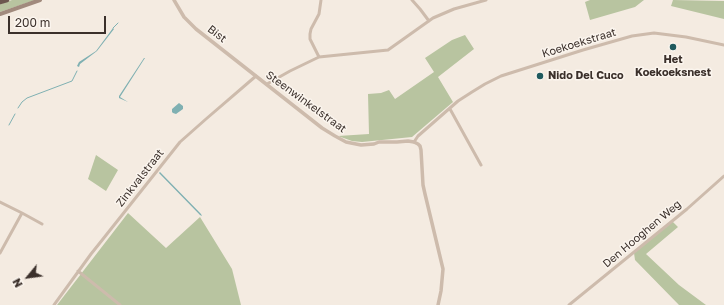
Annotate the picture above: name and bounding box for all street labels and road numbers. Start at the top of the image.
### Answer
street label: Bist [205,22,229,46]
street label: Koekoekstraat [540,25,618,61]
street label: Steenwinkelstraat [263,68,349,136]
street label: Zinkvalstraat [113,147,167,209]
street label: Den Hooghen Weg [600,197,684,271]

